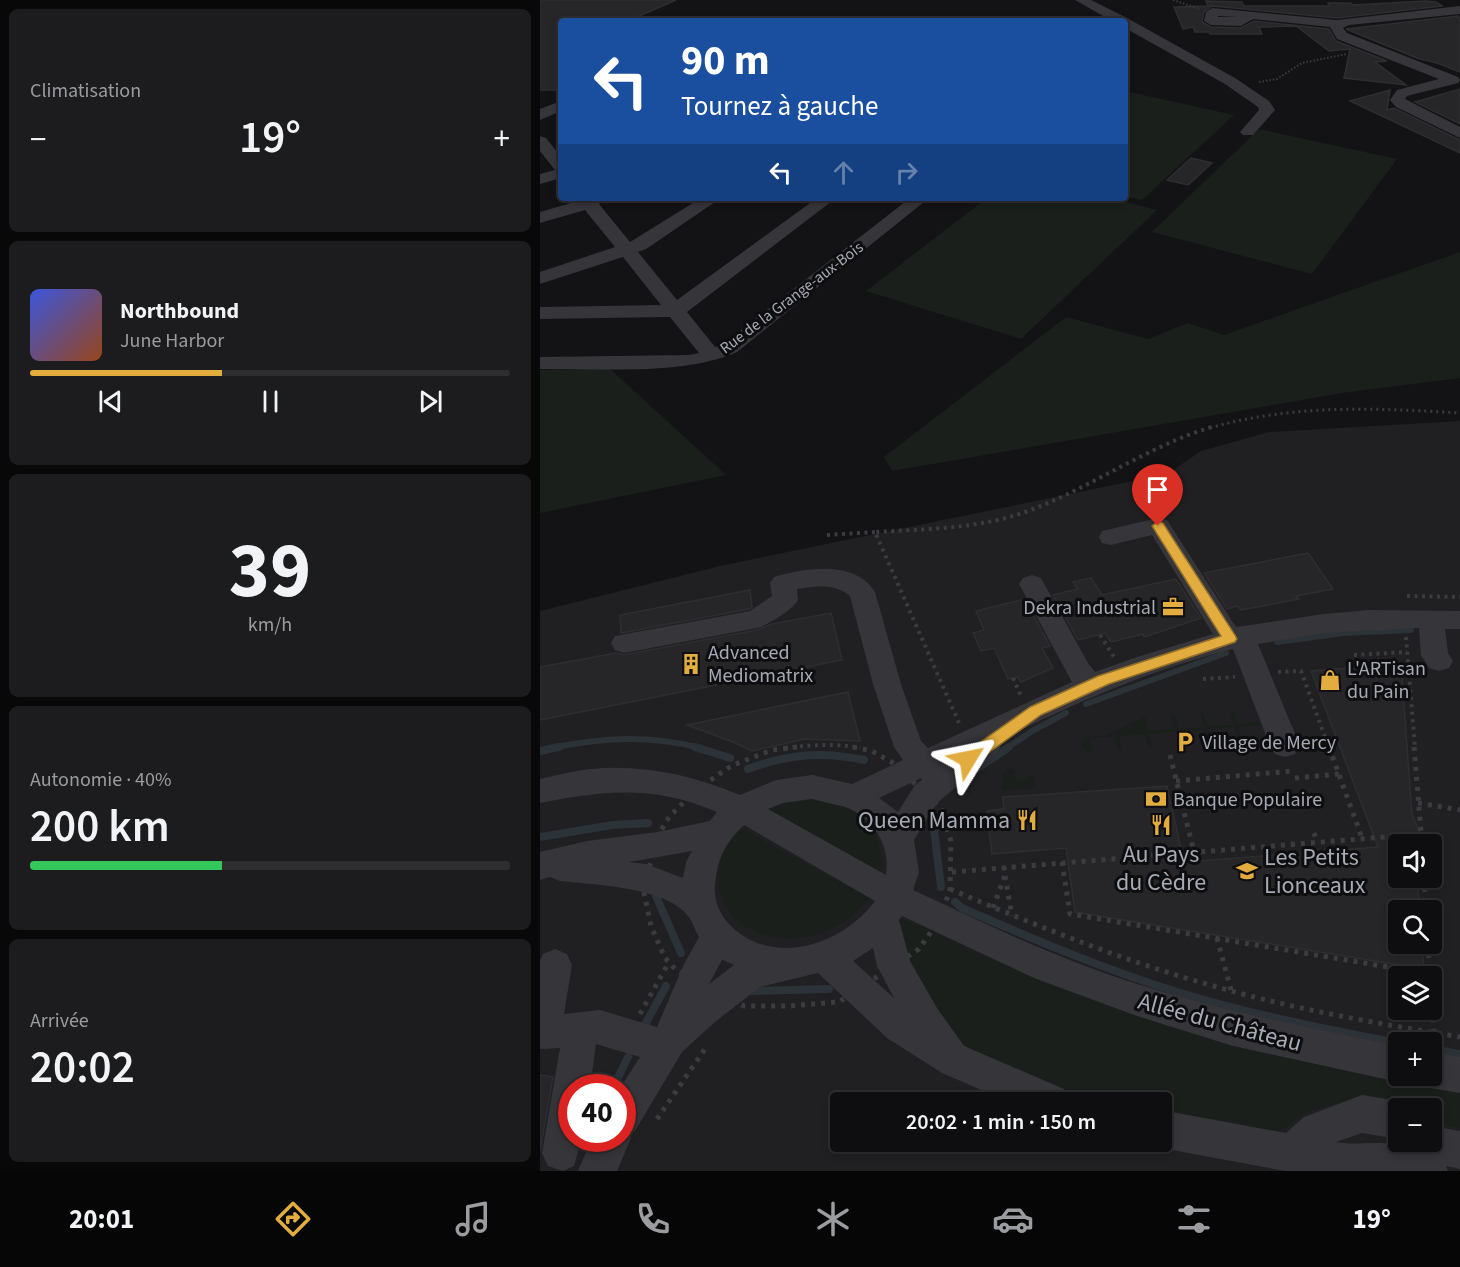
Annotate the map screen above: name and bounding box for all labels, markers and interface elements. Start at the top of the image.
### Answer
text: 90 m [681,31,770,91]
icon: left [582,42,660,120]
text: Climatisation [30,77,141,105]
text: Tournez à gauche [681,87,878,126]
text: 19° [239,106,301,170]
text: − [30,116,46,163]
text: + [494,116,510,163]
icon: left [764,156,797,189]
icon: ahead [827,156,860,189]
icon: right [890,156,923,189]
street label: Rue de la Grange-aux-Bois [715,236,868,359]
text: Northbound [120,295,239,327]
text: June Harbor [120,327,224,355]
icon: previous [94,385,127,418]
icon: pause [254,385,287,418]
icon: next [414,385,447,418]
pin [1132,464,1183,526]
icon: arrive [1141,473,1174,506]
text: 39 [229,516,311,627]
place label: Dekra Industrial [1023,594,1156,622]
office icon: Dekra Industrial [1161,595,1185,619]
text: km/h [248,611,292,639]
place label: Advanced Mediomatrix [708,639,813,690]
building icon: Advanced Mediomatrix [679,652,703,676]
place label: L'ARTisan du Pain [1347,655,1426,706]
shop icon: L'ARTisan du Pain [1318,668,1342,692]
position arrow [936,727,1000,791]
place label: Village de Mercy [1202,729,1337,757]
parking icon: Village de Mercy [1173,730,1197,754]
text: Autonomie · 40% [30,766,171,794]
place label: Banque Populaire [1173,786,1322,814]
bank icon: Banque Populaire [1144,787,1168,811]
text: 200 km [30,795,170,859]
place label: Queen Mamma [858,803,1010,838]
restaurant icon: Queen Mamma [1015,808,1039,832]
restaurant icon: Au Pays du Cèdre [1149,813,1173,837]
map controls [1388,834,1442,1152]
button: sound [1388,834,1442,888]
place label: Au Pays du Cèdre [1116,837,1206,900]
place label: Les Petits Lionceaux [1264,840,1366,903]
school or university icon: Les Petits Lionceaux [1235,859,1259,883]
button: search [1388,900,1442,954]
button: layers [1388,966,1442,1020]
street label: Allée du Château [1134,984,1306,1061]
text: Arrivée [30,1007,89,1035]
button: + [1388,1032,1442,1086]
text: 20:02 [30,1036,135,1100]
speed limit sign: 40 [558,1074,636,1152]
button: − [1388,1098,1442,1152]
text: 20:02 · 1 min · 150 m [906,1106,1096,1138]
icon: directions [272,1198,314,1240]
icon: music [452,1198,494,1240]
icon: phone [632,1198,674,1240]
icon: climate [812,1198,854,1240]
icon: car [992,1198,1034,1240]
icon: filters [1173,1198,1215,1240]
text: 20:01 [69,1200,134,1239]
text: 19° [1353,1200,1391,1239]

